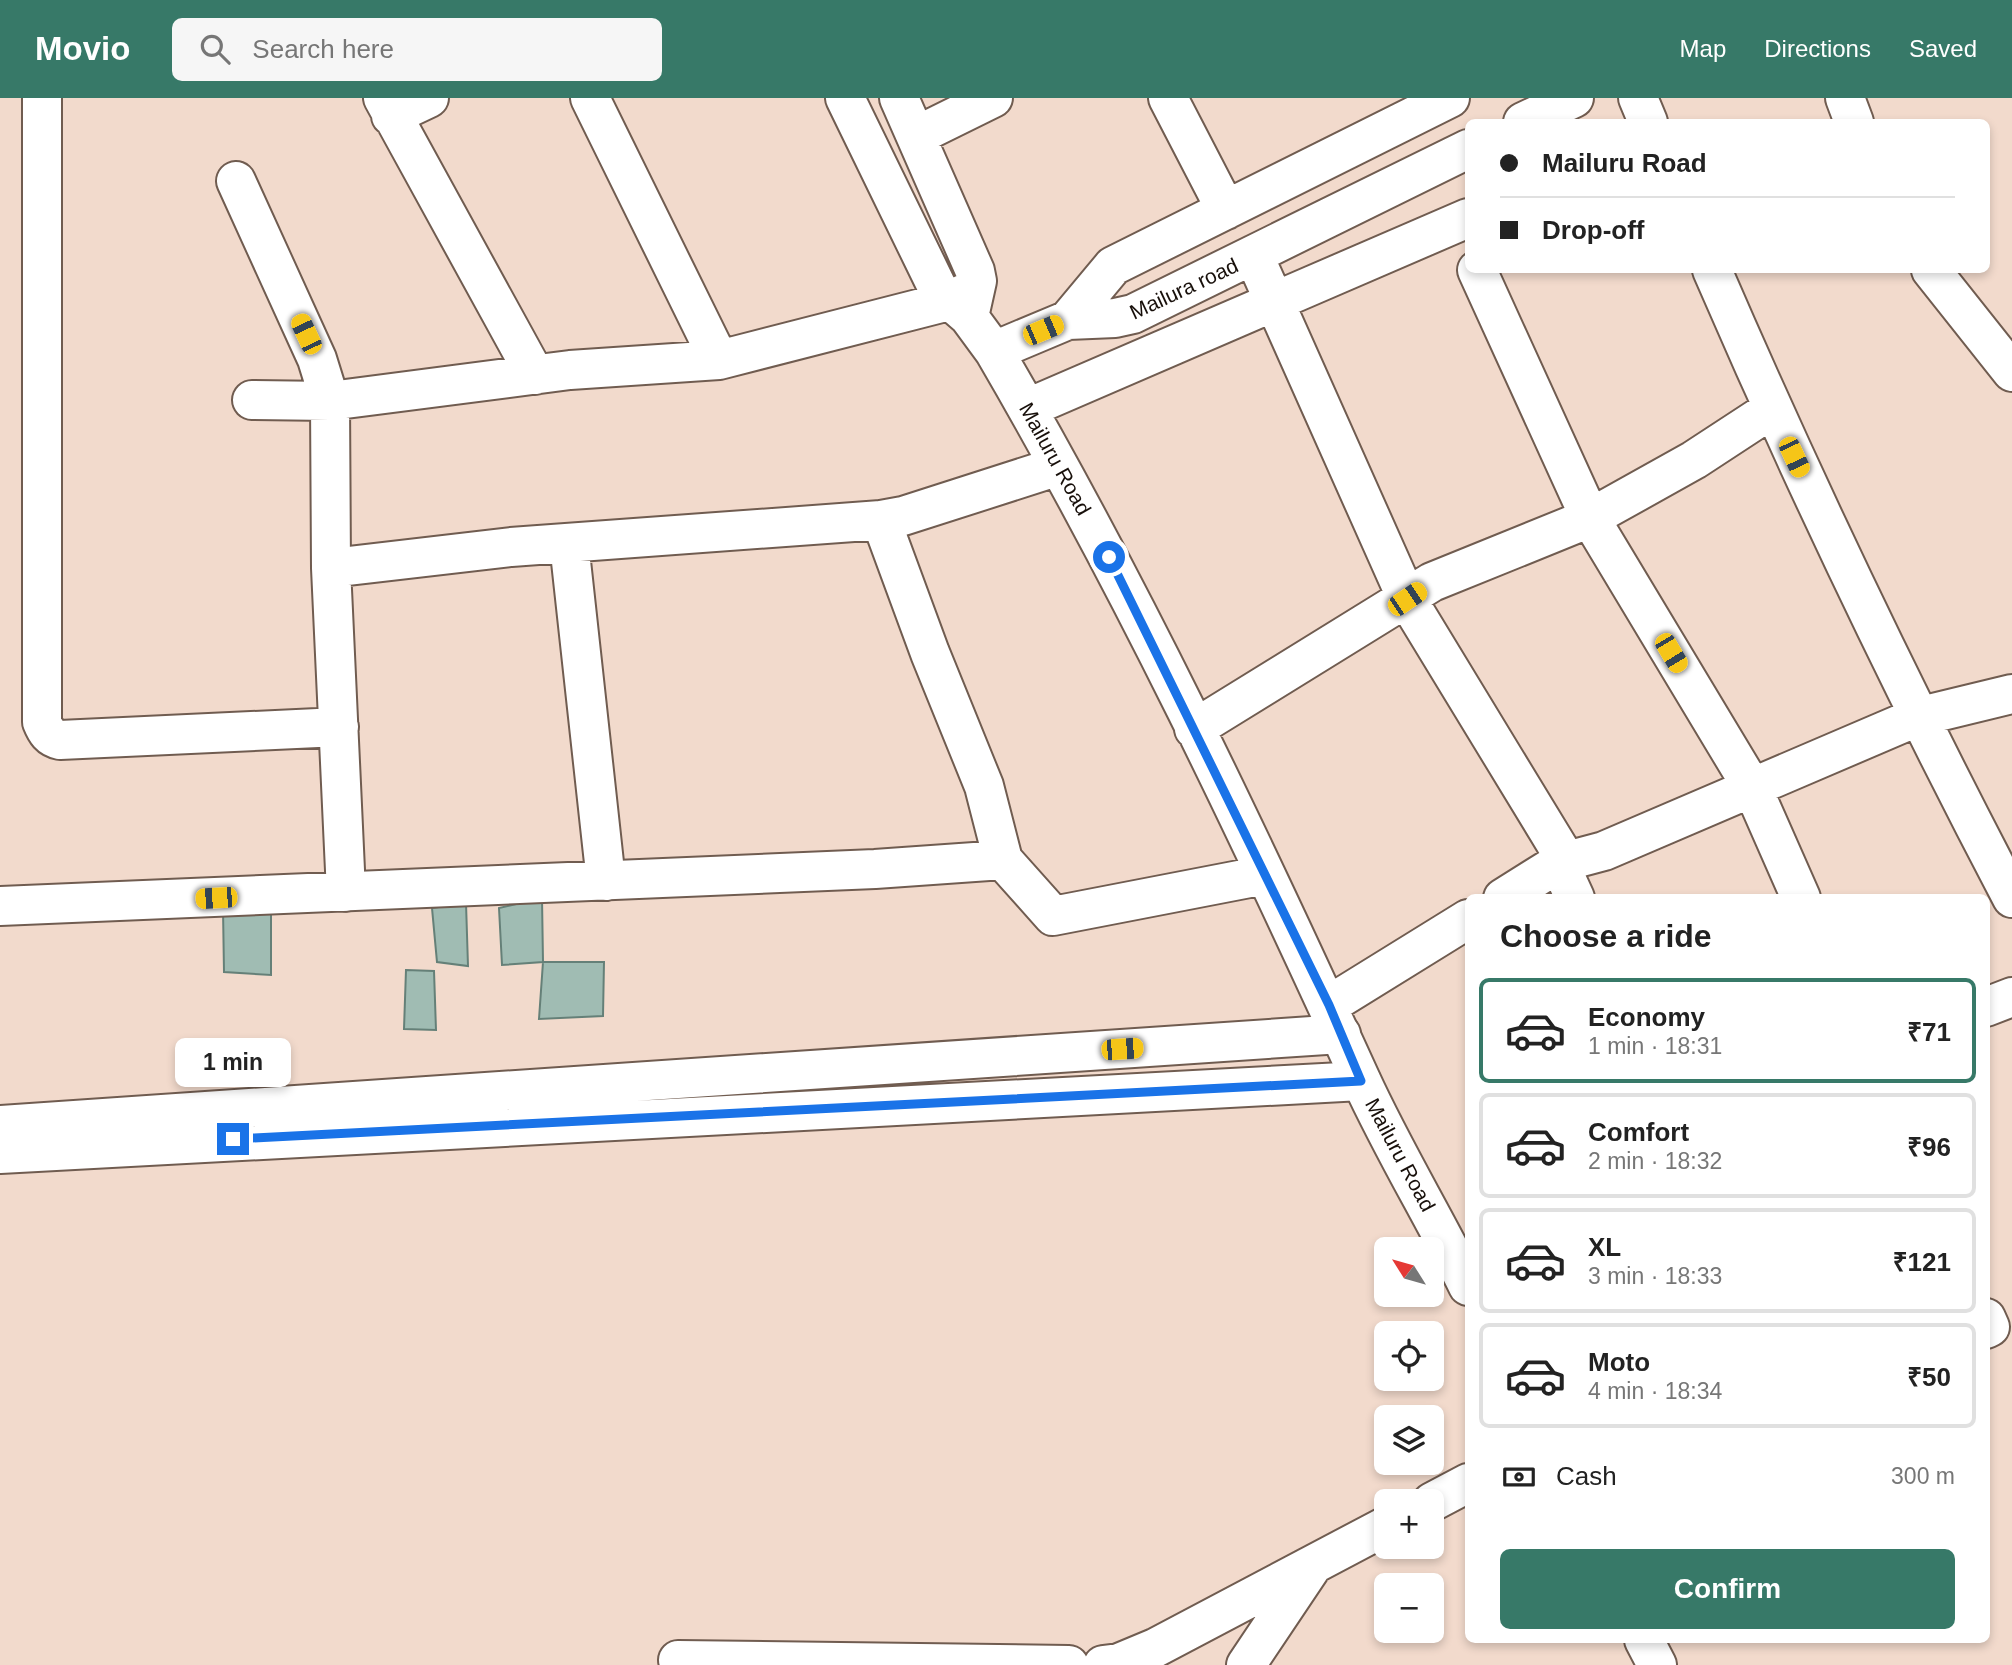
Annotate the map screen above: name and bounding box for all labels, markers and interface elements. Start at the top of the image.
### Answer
search box [172,18,662,81]
text: Movio [35,30,130,67]
icon: search [196,30,234,68]
text: Search here [252,34,394,64]
text: Map [1680,35,1726,62]
text: Directions [1764,35,1871,62]
text: Saved [1909,35,1977,62]
text: Mailuru Road [1542,148,1707,178]
text: Drop-off [1542,215,1645,245]
street label: Mailura road [1126,253,1242,324]
car [288,311,325,357]
car [1020,312,1067,348]
street label: Mailuru Road [1015,399,1096,519]
car [1776,434,1813,480]
route start [1093,541,1125,573]
car [1384,579,1431,619]
car [1652,630,1691,676]
car [195,886,238,910]
text: Choose a ride [1500,918,1712,954]
icon: car [1504,999,1567,1062]
text: Economy [1588,1002,1705,1032]
text: ₹71 [1907,1017,1951,1047]
text: 1 min · 18:31 [1588,1033,1722,1059]
car [1101,1037,1144,1061]
callout: 1 min [175,1038,291,1086]
text: 1 min [203,1049,263,1075]
street label: Mailuru Road [1361,1094,1440,1215]
icon: car [1504,1114,1567,1177]
text: Comfort [1588,1117,1689,1147]
route end [217,1123,249,1155]
text: ₹96 [1907,1132,1951,1162]
text: 2 min · 18:32 [1588,1148,1722,1174]
icon: car [1504,1229,1567,1292]
text: XL [1588,1232,1621,1262]
north arrow [1374,1237,1444,1307]
map controls [1374,1237,1444,1643]
text: ₹121 [1893,1247,1951,1277]
text: 3 min · 18:33 [1588,1263,1722,1289]
button: locate [1374,1321,1444,1391]
icon: car [1504,1344,1567,1407]
text: Moto [1588,1347,1650,1377]
text: ₹50 [1907,1362,1951,1392]
text: 4 min · 18:34 [1588,1378,1722,1404]
button: layers [1374,1405,1444,1475]
icon: cash [1500,1458,1538,1496]
text: Cash [1556,1461,1617,1491]
text: 300 m [1891,1463,1955,1489]
button: + [1374,1489,1444,1559]
button: Confirm [1500,1549,1955,1629]
button: − [1374,1573,1444,1643]

